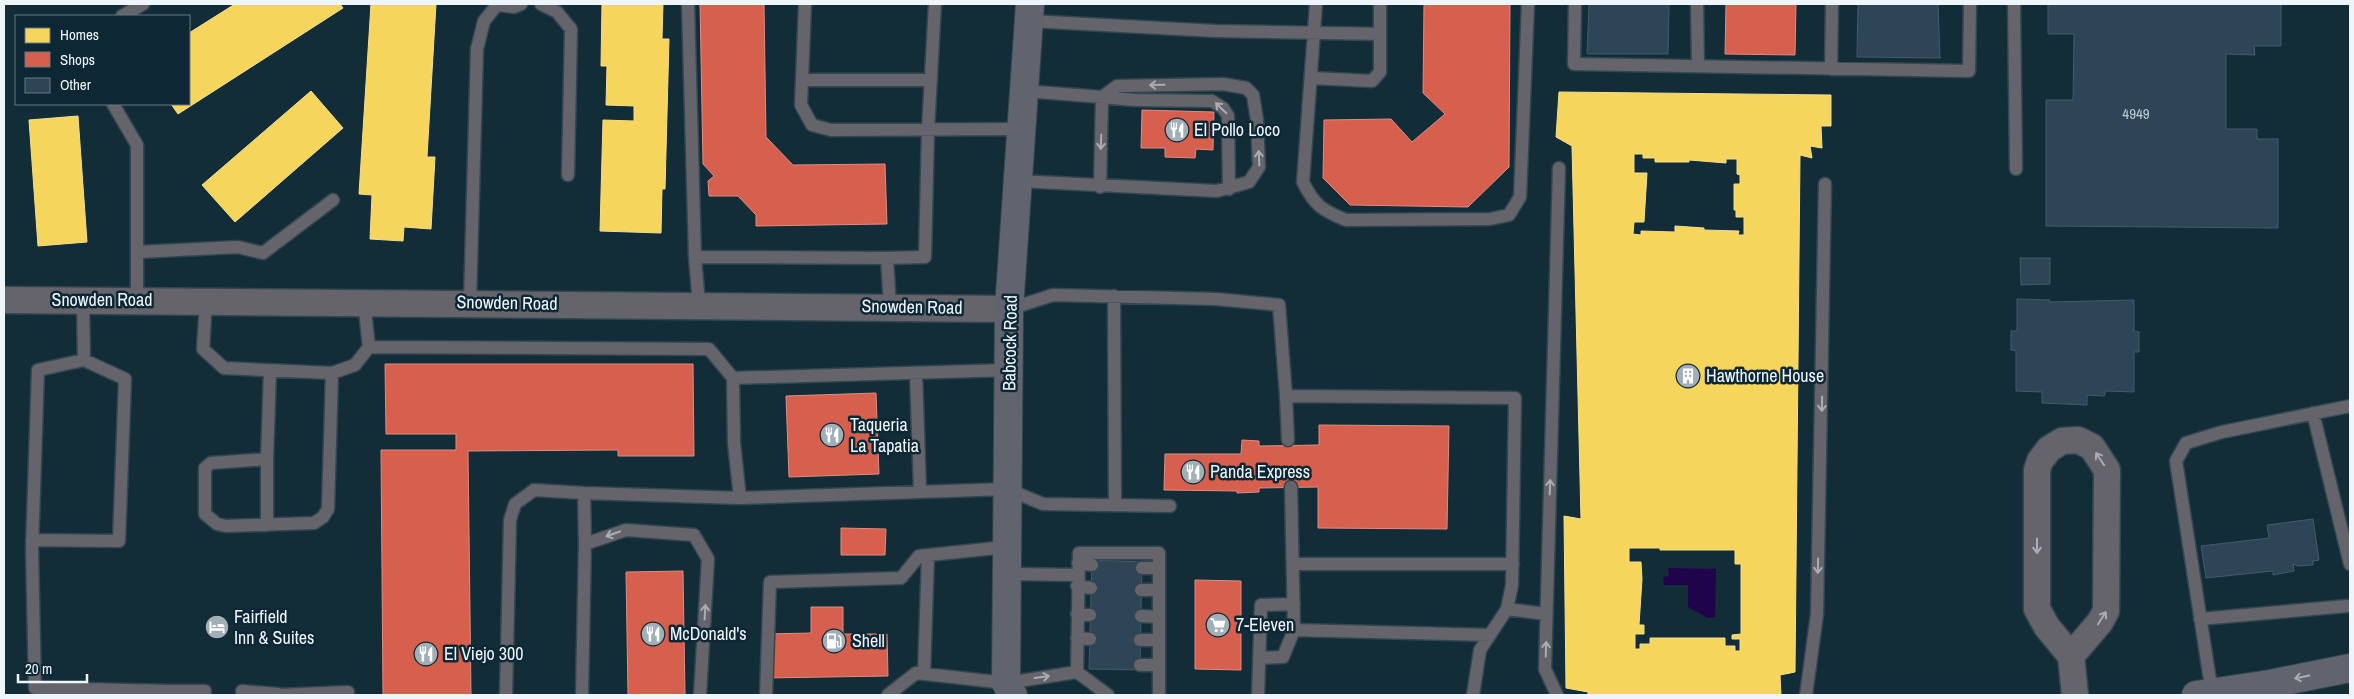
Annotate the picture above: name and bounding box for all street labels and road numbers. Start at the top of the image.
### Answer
street label: Snowden Road [52,287,152,312]
street label: Snowden Road [456,289,558,316]
street label: Snowden Road [861,293,963,320]
street label: Babcock Road [996,295,1023,391]

